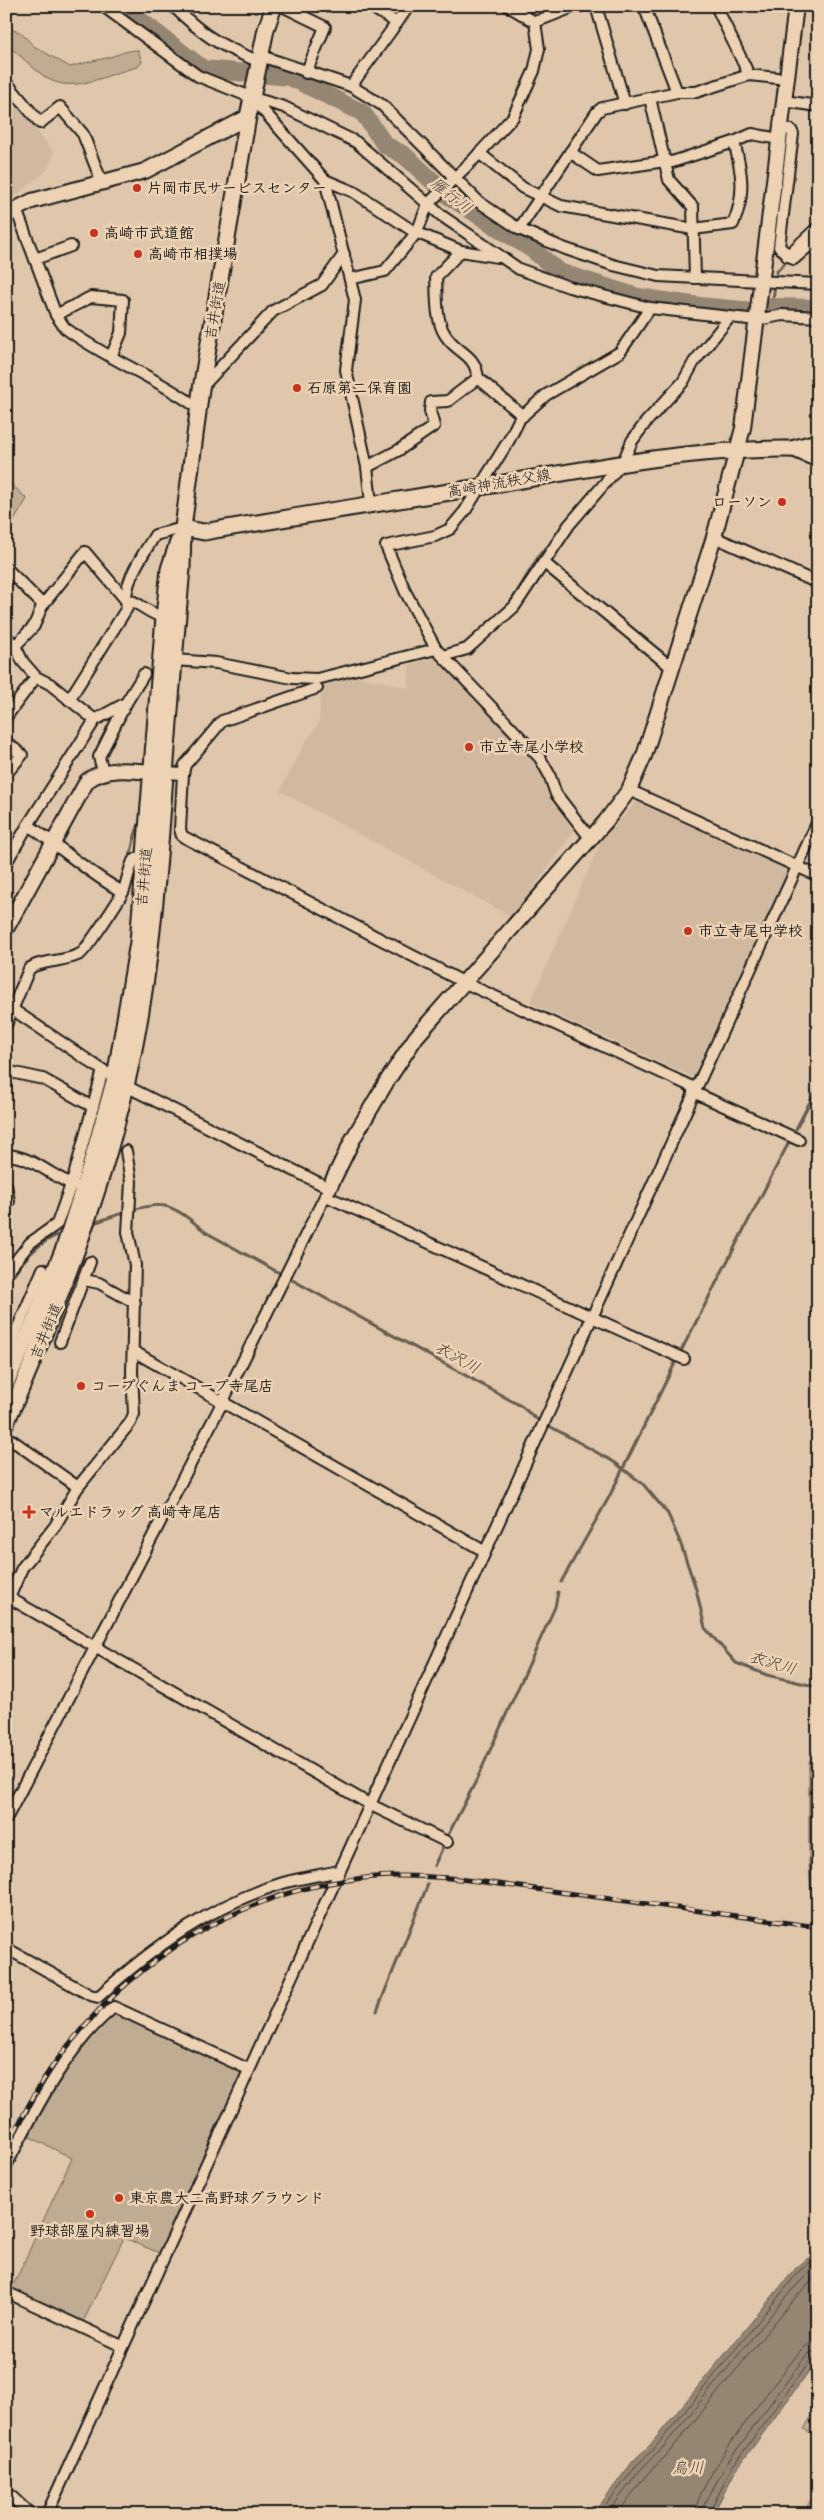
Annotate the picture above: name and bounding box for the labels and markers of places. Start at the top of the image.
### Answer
place label: 片岡市民サービスセンター [147,179,327,197]
marker: 片岡市民サービスセンター [131,182,143,194]
place label: 高崎市武道館 [104,224,194,242]
marker: 高崎市武道館 [88,227,100,239]
place label: 高崎市相撲場 [148,245,238,263]
marker: 高崎市相撲場 [132,248,144,260]
place label: 石原第二保育園 [307,379,412,397]
marker: 石原第二保育園 [291,382,303,394]
place label: ローソン [712,493,772,511]
marker: ローソン [776,496,788,508]
place label: 市立寺尾小学校 [479,738,584,756]
marker: 市立寺尾小学校 [463,741,475,753]
place label: 市立寺尾中学校 [698,922,803,940]
marker: 市立寺尾中学校 [682,925,694,937]
place label: コープぐんま コープ寺尾店 [91,1377,273,1395]
marker: コープぐんま コープ寺尾店 [75,1380,87,1392]
place label: マルエドラッグ 高崎寺尾店 [39,1503,222,1521]
marker: マルエドラッグ 高崎寺尾店 [23,1506,35,1518]
place label: 東京農大二高野球グラウンド [129,2189,324,2207]
marker: 東京農大二高野球グラウンド [113,2192,125,2204]
marker: 野球部屋内練習場 [84,2208,96,2220]
place label: 野球部屋内練習場 [30,2222,150,2240]

